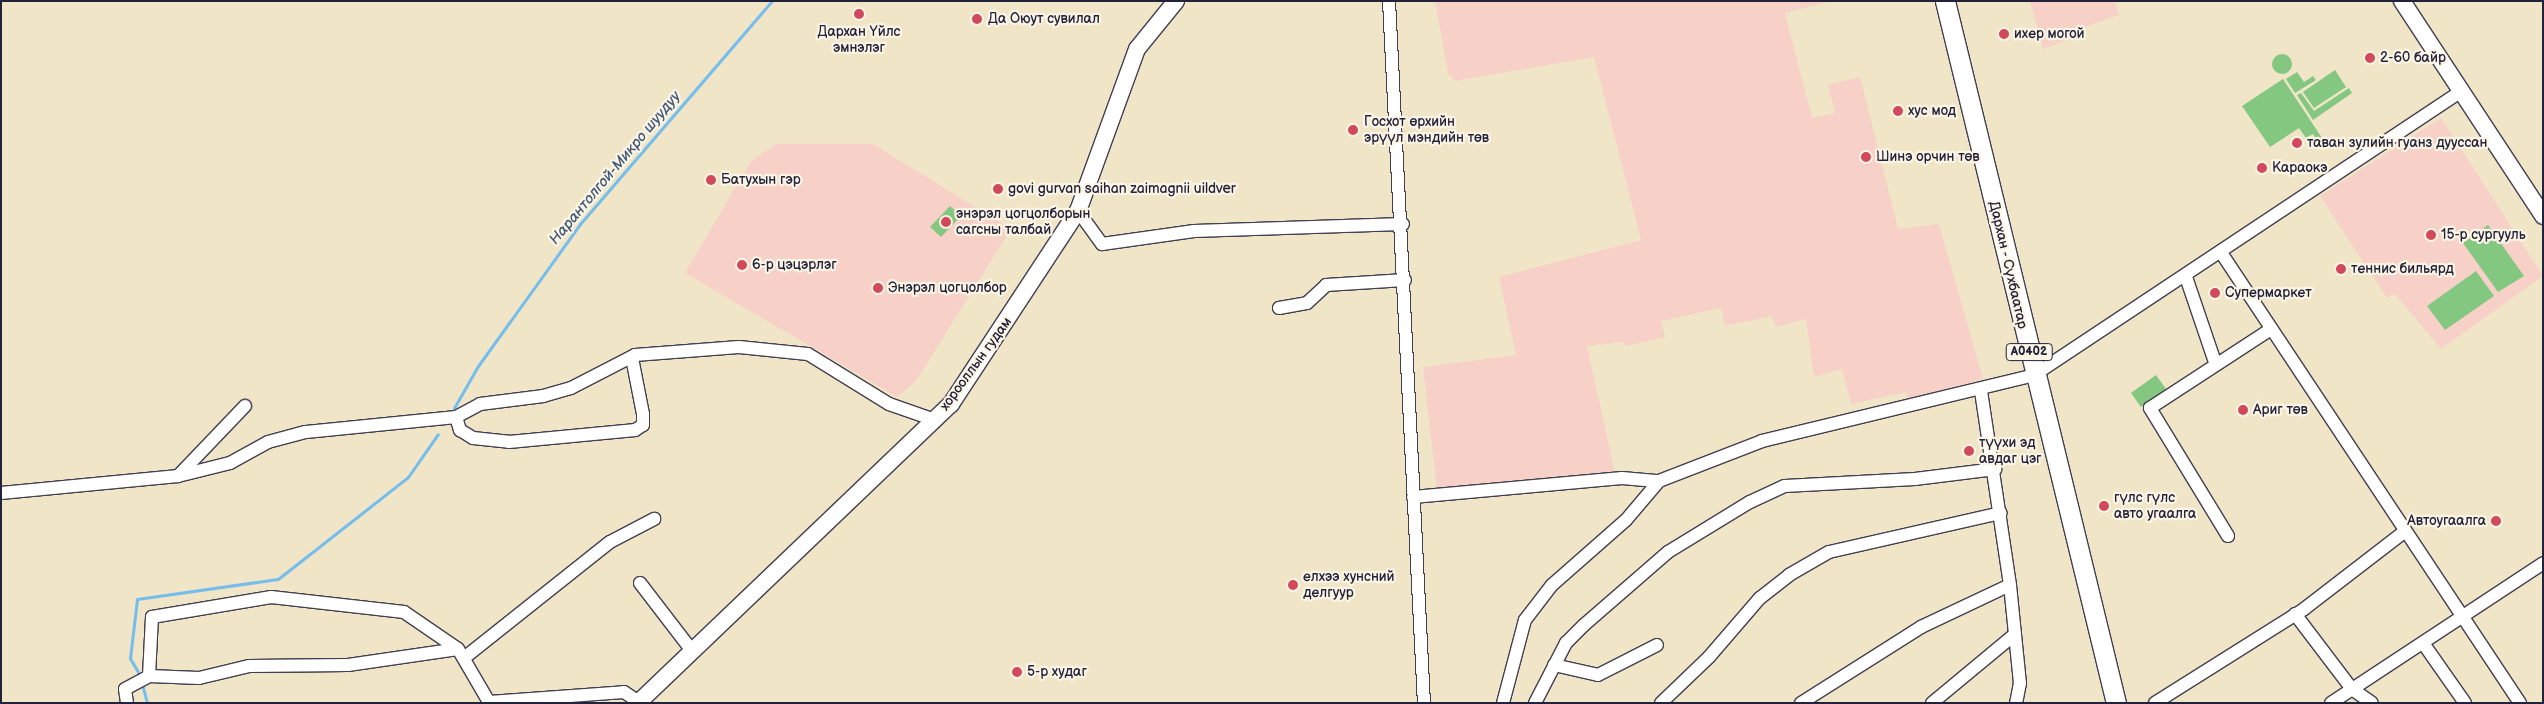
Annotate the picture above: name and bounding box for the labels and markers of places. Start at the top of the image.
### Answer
marker: Дархан Үйлс эмнэлэг [852,7,866,21]
place label: Да Оюут сувилал [988,11,1100,27]
marker: Да Оюут сувилал [970,12,984,26]
place label: Дархан Үйлс эмнэлэг [818,24,900,56]
place label: ихер могой [2014,26,2085,42]
marker: ихер могой [1998,28,2010,40]
place label: 2-60 байр [2380,50,2446,66]
marker: 2-60 байр [2364,52,2376,64]
place label: хус мод [1908,103,1956,119]
marker: хус мод [1892,105,1904,117]
place label: Госхот өрхийн эрүүл мэндийн төв [1364,114,1489,146]
marker: Госхот өрхийн эрүүл мэндийн төв [1346,123,1360,137]
place label: таван зулийн гуанз дууссан [2307,135,2487,151]
marker: таван зулийн гуанз дууссан [2291,137,2303,149]
place label: Шинэ орчин төв [1876,149,1980,165]
marker: Шинэ орчин төв [1860,151,1872,163]
place label: Караокэ [2272,160,2327,176]
marker: Караокэ [2256,162,2268,174]
place label: Батухын гэр [721,172,801,188]
marker: Батухын гэр [705,174,717,186]
place label: govi gurvan saihan zaimagnii uildver [1008,181,1236,197]
marker: govi gurvan saihan zaimagnii uildver [992,183,1004,195]
place label: энэрэл цогцолборын сагсны талбай [956,206,1090,238]
marker: энэрэл цогцолборын сагсны талбай [940,216,952,228]
place label: 15-р сургууль [2441,227,2526,243]
marker: 15-р сургууль [2425,229,2437,241]
place label: 6-р цэцэрлэг [752,257,837,273]
marker: 6-р цэцэрлэг [736,259,748,271]
place label: теннис бильярд [2351,261,2454,277]
marker: теннис бильярд [2335,263,2347,275]
place label: Энэрэл цогцолбор [888,280,1007,296]
marker: Энэрэл цогцолбор [872,282,884,294]
place label: Супермаркет [2225,285,2312,301]
marker: Супермаркет [2209,287,2221,299]
place label: Ариг төв [2253,402,2308,418]
marker: Ариг төв [2237,404,2249,416]
place label: түүхи эд авдаг цэг [1979,435,2042,468]
marker: түүхи эд авдаг цэг [1963,445,1975,457]
place label: гүлс гүлс авто угаалга [2114,490,2196,522]
marker: гүлс гүлс авто угаалга [2098,500,2110,512]
place label: Автоугаалга [2407,513,2486,529]
marker: Автоугаалга [2490,515,2502,527]
place label: елхээ хунсний делгуур [1303,569,1395,602]
marker: елхээ хунсний делгуур [1287,579,1299,591]
place label: 5-р худаг [1027,664,1087,680]
marker: 5-р худаг [1011,666,1023,678]

